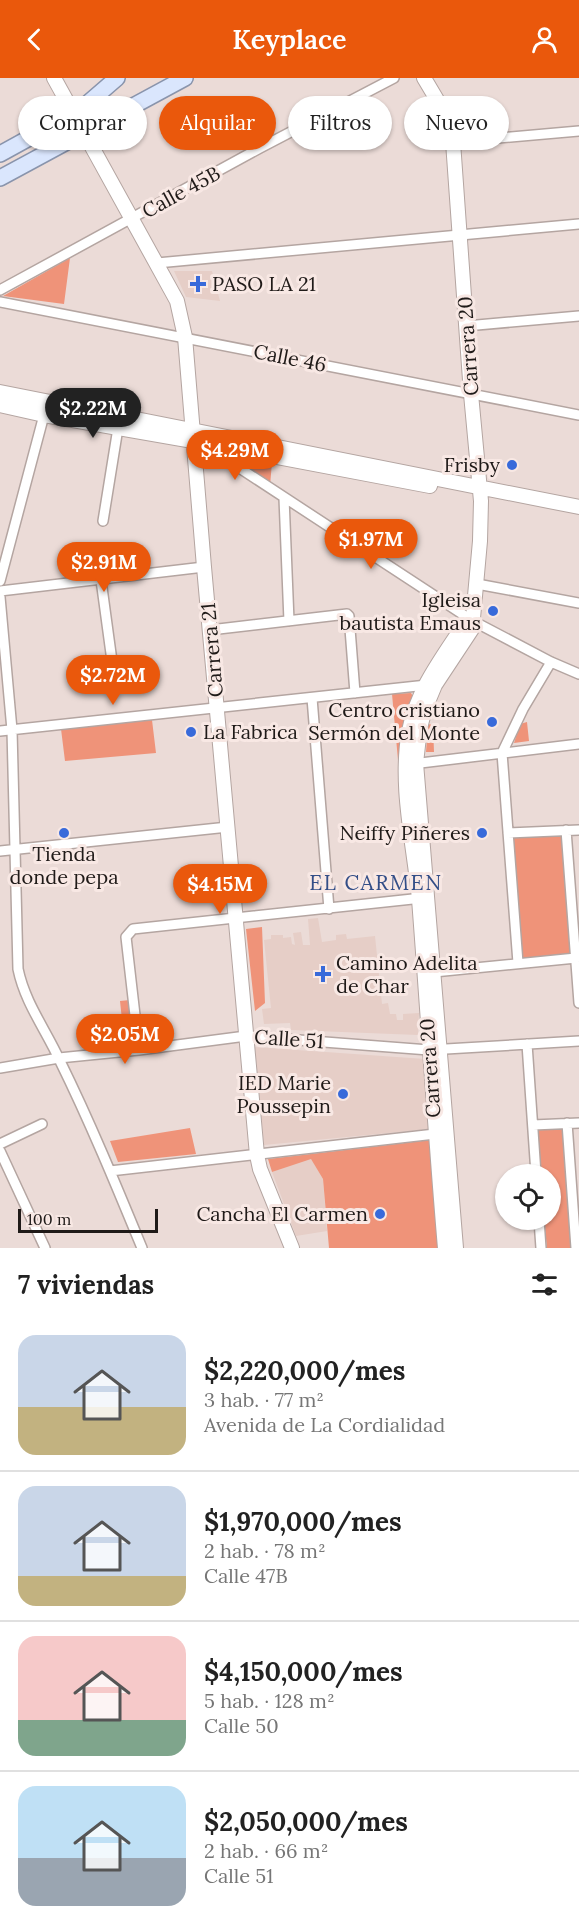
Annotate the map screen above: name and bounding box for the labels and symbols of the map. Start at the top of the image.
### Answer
street label: Calle 45B [137,160,224,223]
place label: PASO LA 21 [212,271,316,296]
marker: PASO LA 21 [189,275,207,293]
street label: Carrera 20 [452,295,483,397]
street label: Calle 46 [252,338,329,377]
pin: $2.22M [44,388,142,439]
pin: $4.29M [186,430,284,481]
place label: Frisby [444,452,500,477]
marker: Frisby [505,458,519,472]
pin: $1.97M [322,519,420,570]
pin: $2.91M [55,542,153,593]
place label: Igleisa bautista Emaus [340,587,481,635]
street label: Carrera 21 [195,602,228,698]
marker: Igleisa bautista Emaus [486,604,500,618]
pin: $2.72M [64,655,162,706]
place label: Centro cristiano Sermón del Monte [308,697,480,745]
marker: Centro cristiano Sermón del Monte [485,715,499,729]
place label: La Fabrica [203,719,298,744]
marker: La Fabrica [184,725,198,739]
place label: Neiffy Piñeres [339,820,470,845]
marker: Tienda donde pepa [57,826,71,840]
marker: Neiffy Piñeres [475,826,489,840]
place label: Tienda donde pepa [10,841,118,889]
pin: $4.15M [171,864,269,915]
district label: EL CARMEN [309,869,443,896]
place label: Camino Adelita de Char [336,950,478,998]
marker: Camino Adelita de Char [314,965,332,983]
pin: $2.05M [76,1014,174,1065]
street label: Carrera 20 [414,1017,445,1119]
street label: Calle 51 [254,1024,325,1053]
place label: IED Marie Poussepin [236,1070,331,1118]
marker: IED Marie Poussepin [336,1087,350,1101]
place label: Cancha El Carmen [196,1201,368,1226]
scale bar [18,1206,158,1234]
marker: Cancha El Carmen [373,1207,387,1221]

